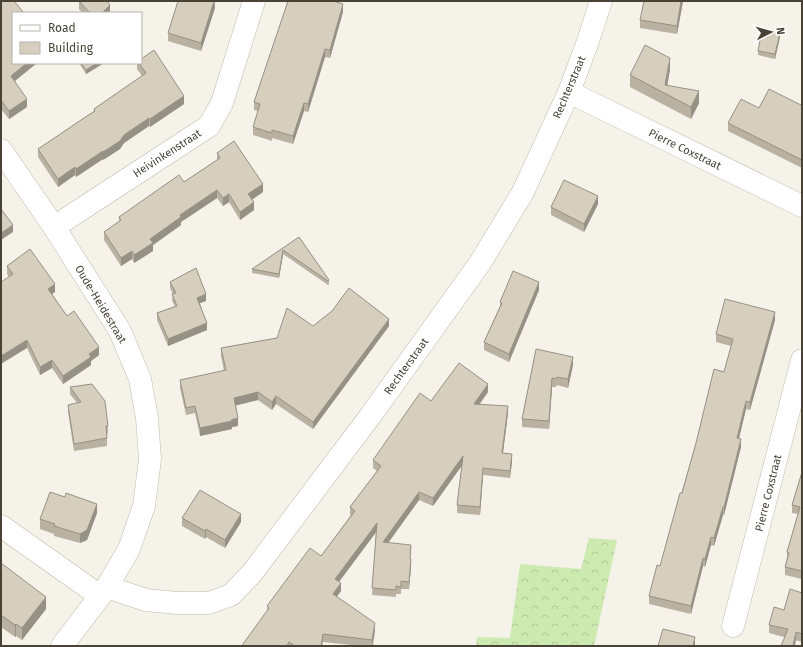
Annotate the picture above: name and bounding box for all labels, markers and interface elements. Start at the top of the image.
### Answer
legend [12,12,142,64]
north arrow [751,12,791,52]
text: Road [48,21,76,35]
text: N [774,27,787,35]
text: Building [48,41,94,55]
street label: Rechterstraat [550,54,589,121]
street label: Pierre Coxstraat [646,126,723,173]
street label: Heivinkenstraat [131,127,204,180]
street label: Oude-Heidestraat [72,263,129,346]
street label: Rechterstraat [381,335,431,397]
street label: Pierre Coxstraat [753,453,784,533]

